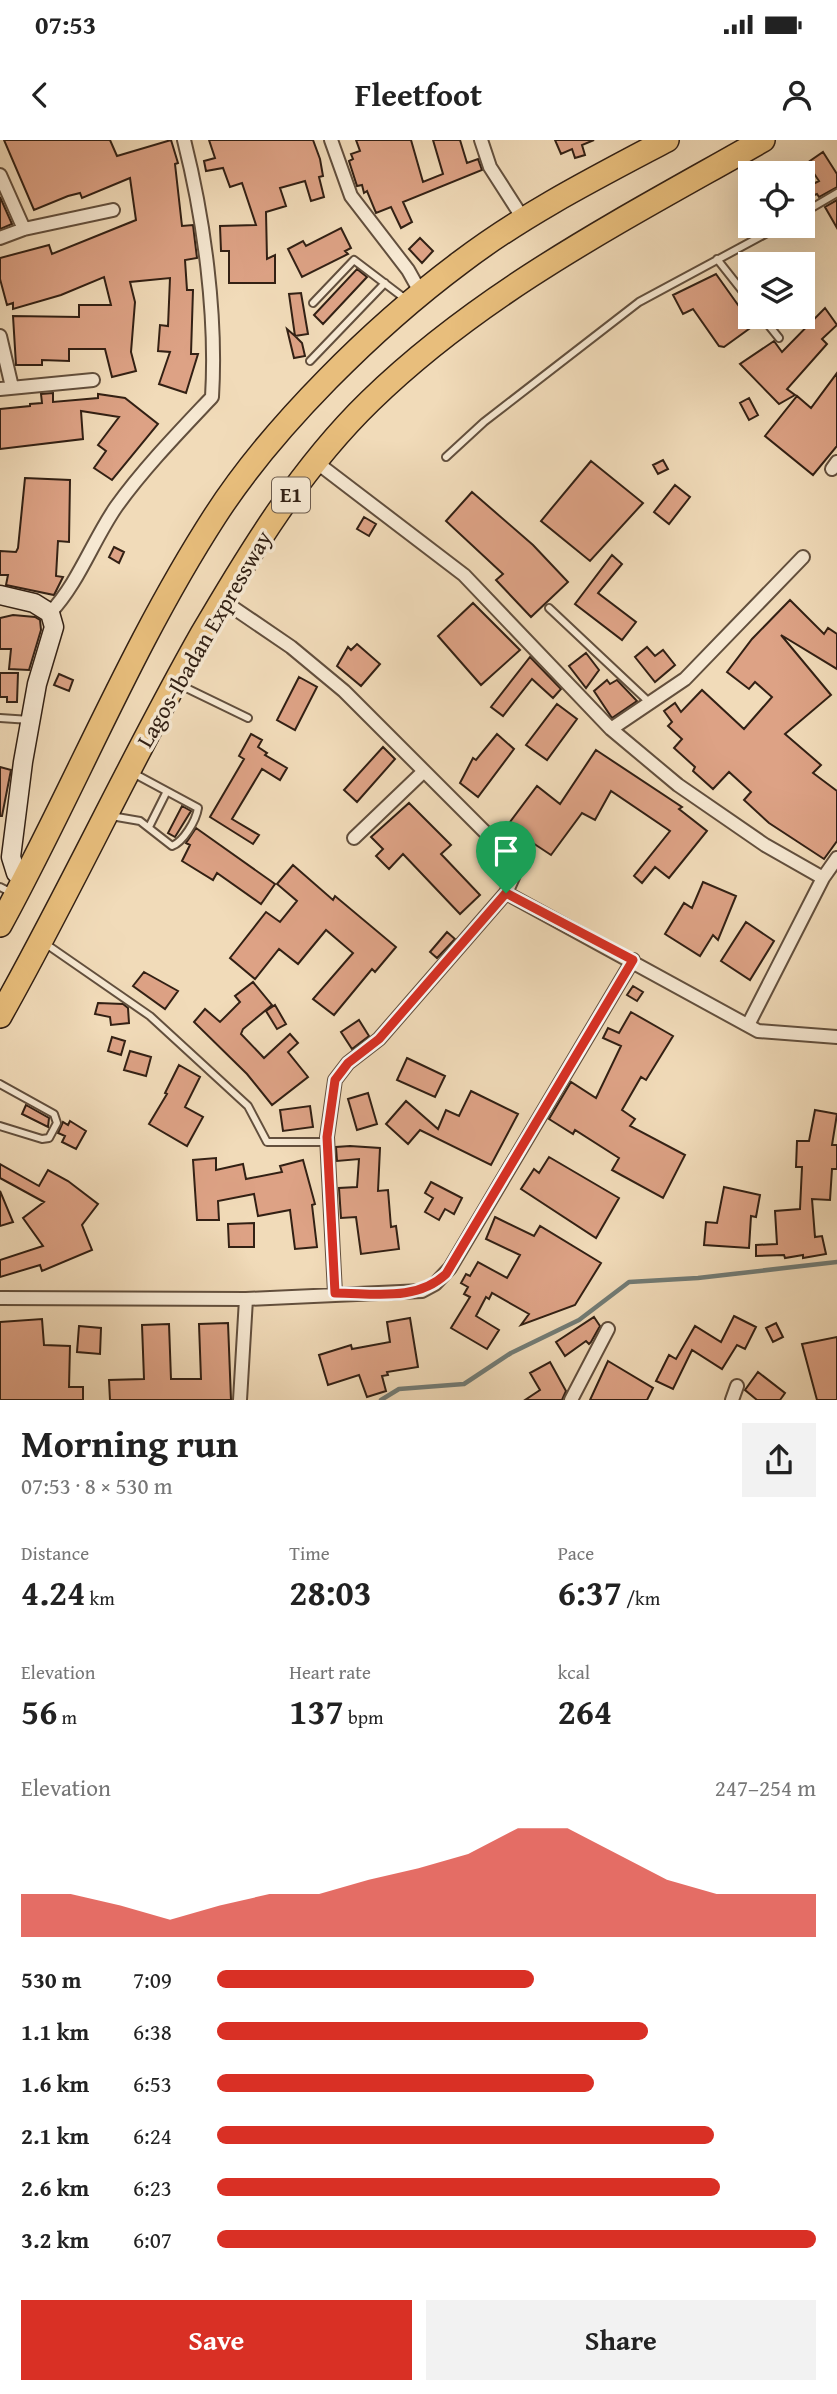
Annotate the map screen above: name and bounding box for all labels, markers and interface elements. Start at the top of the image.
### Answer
text: 07:53 [35,5,96,44]
text: Fleetfoot [355,71,482,118]
icon: back [21,76,59,114]
icon: person [778,76,816,114]
map controls [738,161,815,329]
button: locate [738,161,815,238]
button: layers [738,252,815,329]
road number: E1 [272,478,310,512]
street label: Lagos-Ibadan Expressway [128,524,280,753]
pin [476,821,536,893]
icon: arrive [487,832,525,870]
text: Morning run [21,1415,238,1471]
button: share [742,1423,816,1497]
text: 07:53 · 8 × 530 m [21,1469,173,1502]
text: Distance [21,1539,89,1567]
text: Time [289,1539,330,1567]
text: Pace [558,1539,594,1567]
text: 4.24 [21,1567,85,1618]
text: 28:03 [289,1567,372,1618]
text: 6:37 [558,1567,622,1618]
text: km [85,1584,115,1612]
text: /km [622,1584,660,1612]
text: Elevation [21,1658,95,1686]
text: Heart rate [289,1658,371,1686]
text: kcal [558,1658,590,1686]
text: 56 [21,1686,57,1737]
text: 137 [289,1686,344,1737]
text: 264 [558,1686,612,1737]
text: m [57,1703,77,1731]
text: bpm [344,1703,384,1731]
text: Elevation [21,1771,111,1804]
text: 247–254 m [715,1771,816,1804]
text: 530 m [21,1963,82,1996]
text: 7:09 [133,1963,172,1996]
text: 1.1 km [21,2015,89,2048]
text: 6:38 [133,2015,172,2048]
text: 1.6 km [21,2067,89,2100]
text: 6:53 [133,2067,172,2100]
text: 2.1 km [21,2119,89,2152]
text: 6:24 [133,2119,172,2152]
text: 2.6 km [21,2171,89,2204]
text: 6:23 [133,2171,172,2204]
text: 3.2 km [21,2223,89,2256]
text: 6:07 [133,2223,172,2256]
button: Save [21,2300,412,2380]
button: Share [426,2300,816,2380]

